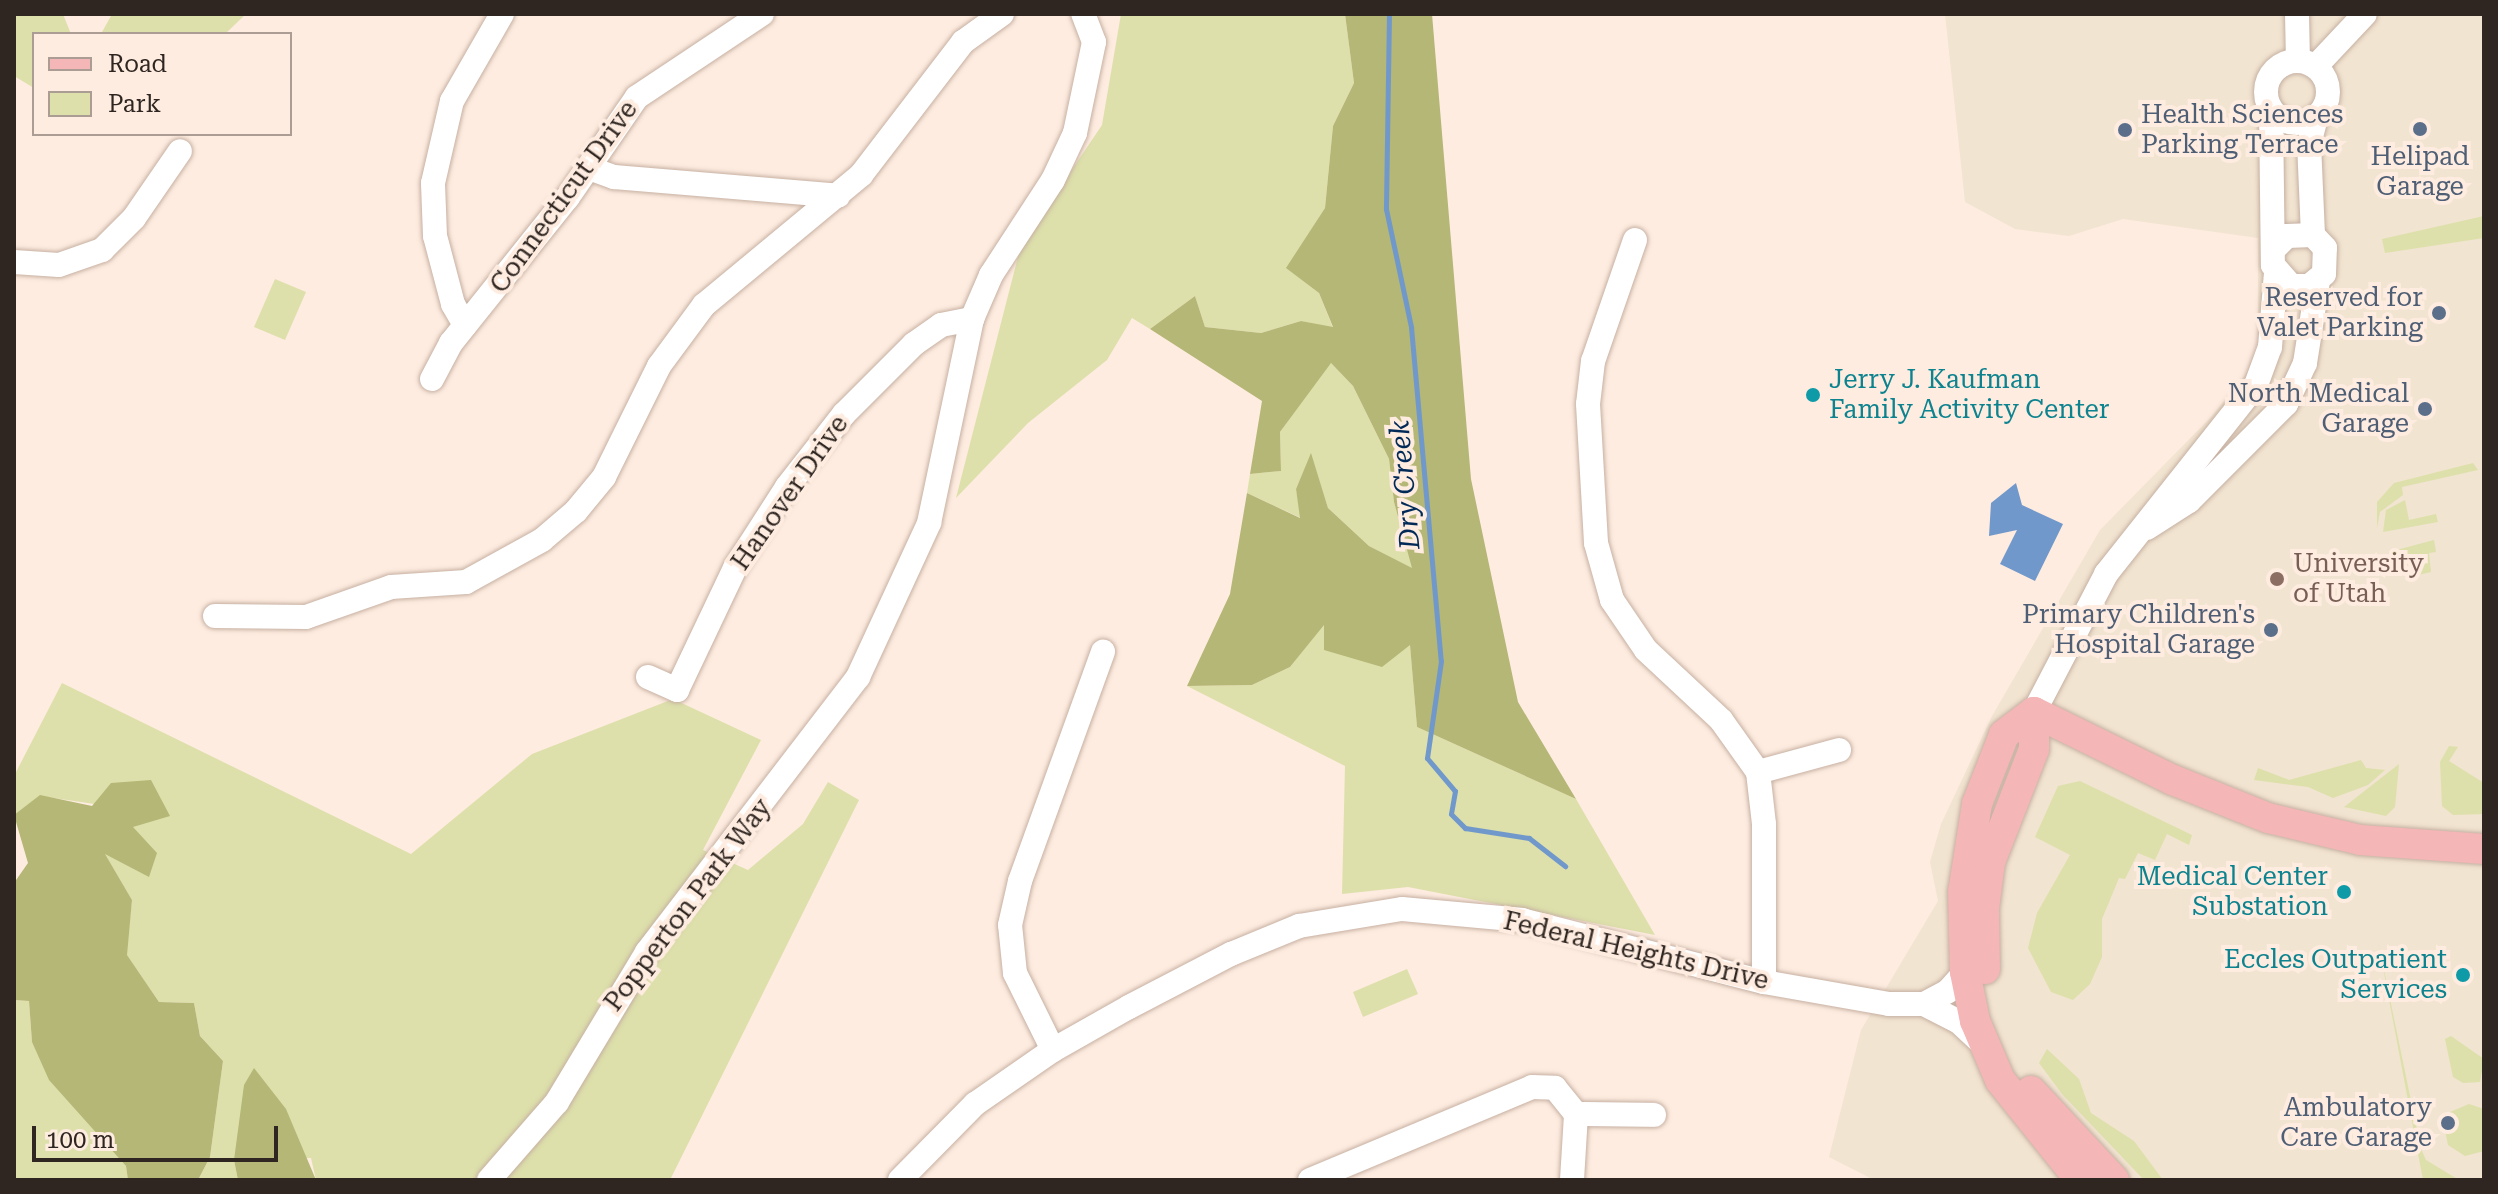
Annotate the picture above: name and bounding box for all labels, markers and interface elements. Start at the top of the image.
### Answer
legend [32,32,292,136]
text: Road [108,50,167,78]
text: Park [108,90,161,118]
street label: Connecticut Drive [484,95,644,299]
place label: Health Sciences Parking Terrace [2141,99,2343,160]
marker: Helipad Garage [2411,120,2429,138]
marker: Health Sciences Parking Terrace [2116,121,2134,139]
place label: Helipad Garage [2371,141,2469,202]
place label: Reserved for Valet Parking [2257,282,2423,344]
marker: Reserved for Valet Parking [2430,304,2448,322]
place label: Jerry J. Kaufman Family Activity Center [1829,364,2110,426]
place label: North Medical Garage [2228,378,2409,440]
marker: Jerry J. Kaufman Family Activity Center [1804,386,1822,404]
marker: North Medical Garage [2416,400,2434,418]
street label: Hanover Drive [725,410,855,576]
water label: Dry Creek [1383,419,1427,551]
place label: University of Utah [2293,548,2424,610]
marker: University of Utah [2268,570,2286,588]
place label: Primary Children's Hospital Garage [2022,599,2255,660]
marker: Primary Children's Hospital Garage [2262,621,2280,639]
street label: Popperton Park Way [598,793,778,1017]
place label: Medical Center Substation [2137,861,2328,922]
marker: Medical Center Substation [2335,883,2353,901]
street label: Federal Heights Drive [1500,905,1772,997]
place label: Eccles Outpatient Services [2224,944,2447,1006]
marker: Eccles Outpatient Services [2454,966,2472,984]
place label: Ambulatory Care Garage [2280,1092,2432,1154]
scale bar [36,1110,282,1160]
marker: Ambulatory Care Garage [2439,1114,2457,1132]
text: 100 m [46,1126,114,1154]

